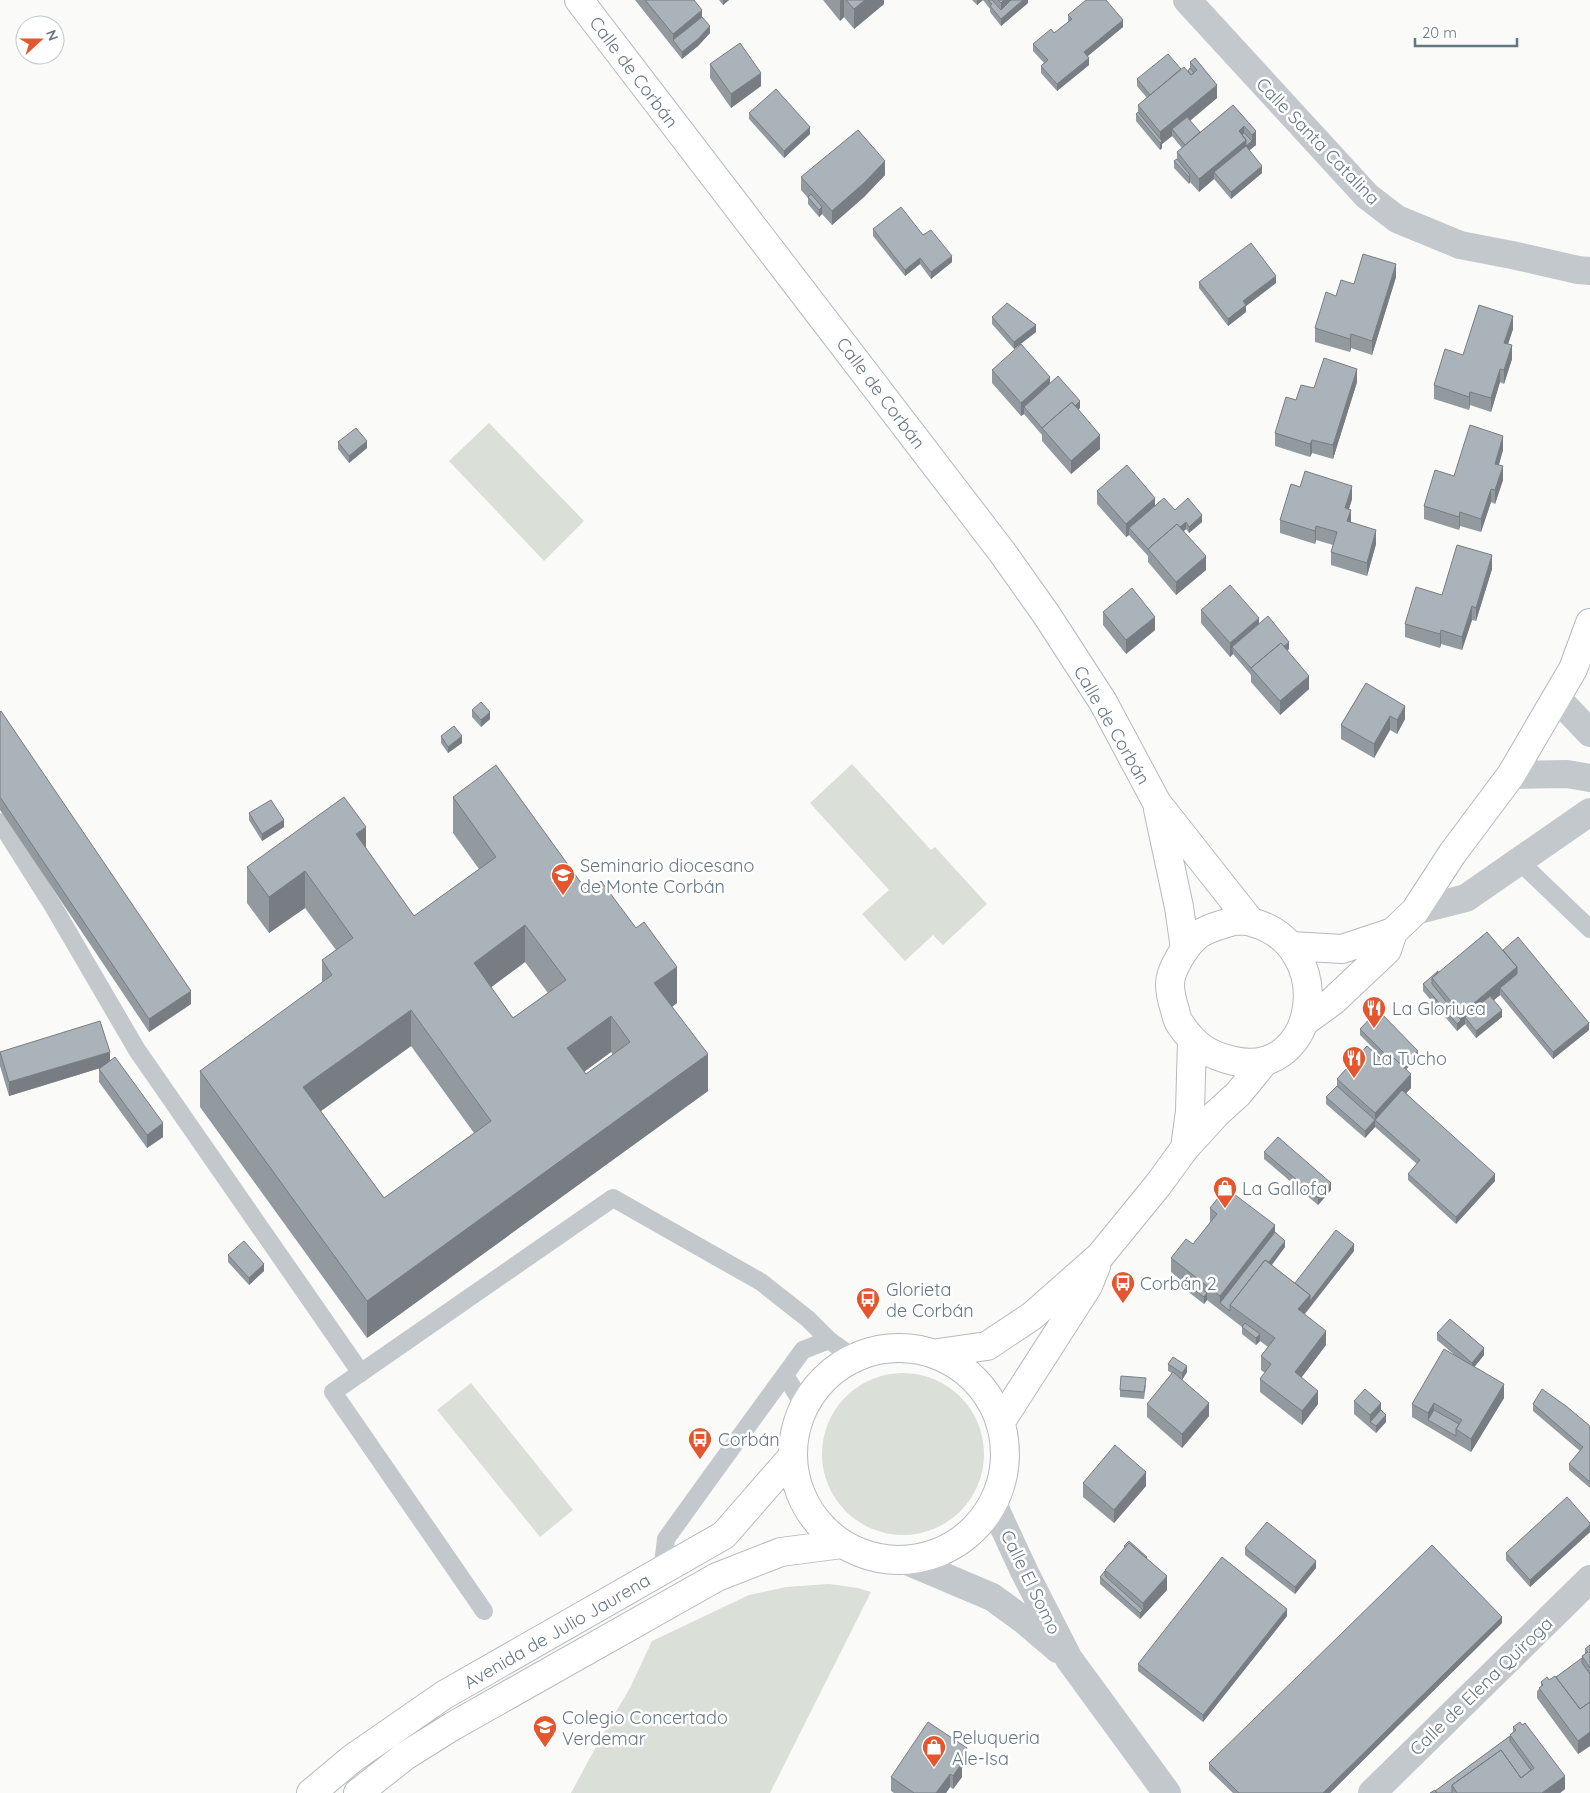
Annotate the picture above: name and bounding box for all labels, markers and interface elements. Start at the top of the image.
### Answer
street label: Calle de Corbán [585,12,683,132]
north arrow [15,15,65,65]
scale bar [1415,15,1518,47]
text: 20 m [1422,23,1457,42]
text: N [42,27,62,43]
street label: Calle Santa Catalina [1251,73,1385,209]
street label: Calle de Corbán [832,333,930,453]
street label: Calle de Corbán [1069,661,1155,789]
place label: Seminario diocesano de Monte Corbán [580,854,754,898]
school or university icon: Seminario diocesano de Monte Corbán [550,862,576,896]
restaurant icon: La Gloriuca [1361,995,1387,1029]
place label: La Gloriuca [1392,997,1486,1020]
restaurant icon: La Tucho [1341,1045,1367,1079]
place label: La Tucho [1372,1047,1447,1070]
shop icon: La Gallofa [1212,1175,1238,1209]
place label: La Gallofa [1242,1177,1327,1200]
bus stop icon: Corbán 2 [1110,1270,1136,1304]
place label: Corbán 2 [1140,1272,1217,1295]
place label: Glorieta de Corbán [886,1278,974,1322]
bus stop icon: Glorieta de Corbán [855,1286,881,1320]
bus stop icon: Corbán [687,1426,713,1460]
place label: Corbán [718,1428,780,1451]
street label: Calle El Somo [996,1526,1066,1638]
street label: Avenida de Julio Jaurena [460,1568,654,1694]
street label: Calle de Elena Quiroga [1405,1612,1557,1760]
place label: Colegio Concertado Verdemar [562,1706,728,1750]
school or university icon: Colegio Concertado Verdemar [532,1714,558,1748]
place label: Peluqueria Ale-Isa [952,1726,1040,1770]
shop icon: Peluqueria Ale-Isa [921,1734,947,1768]

